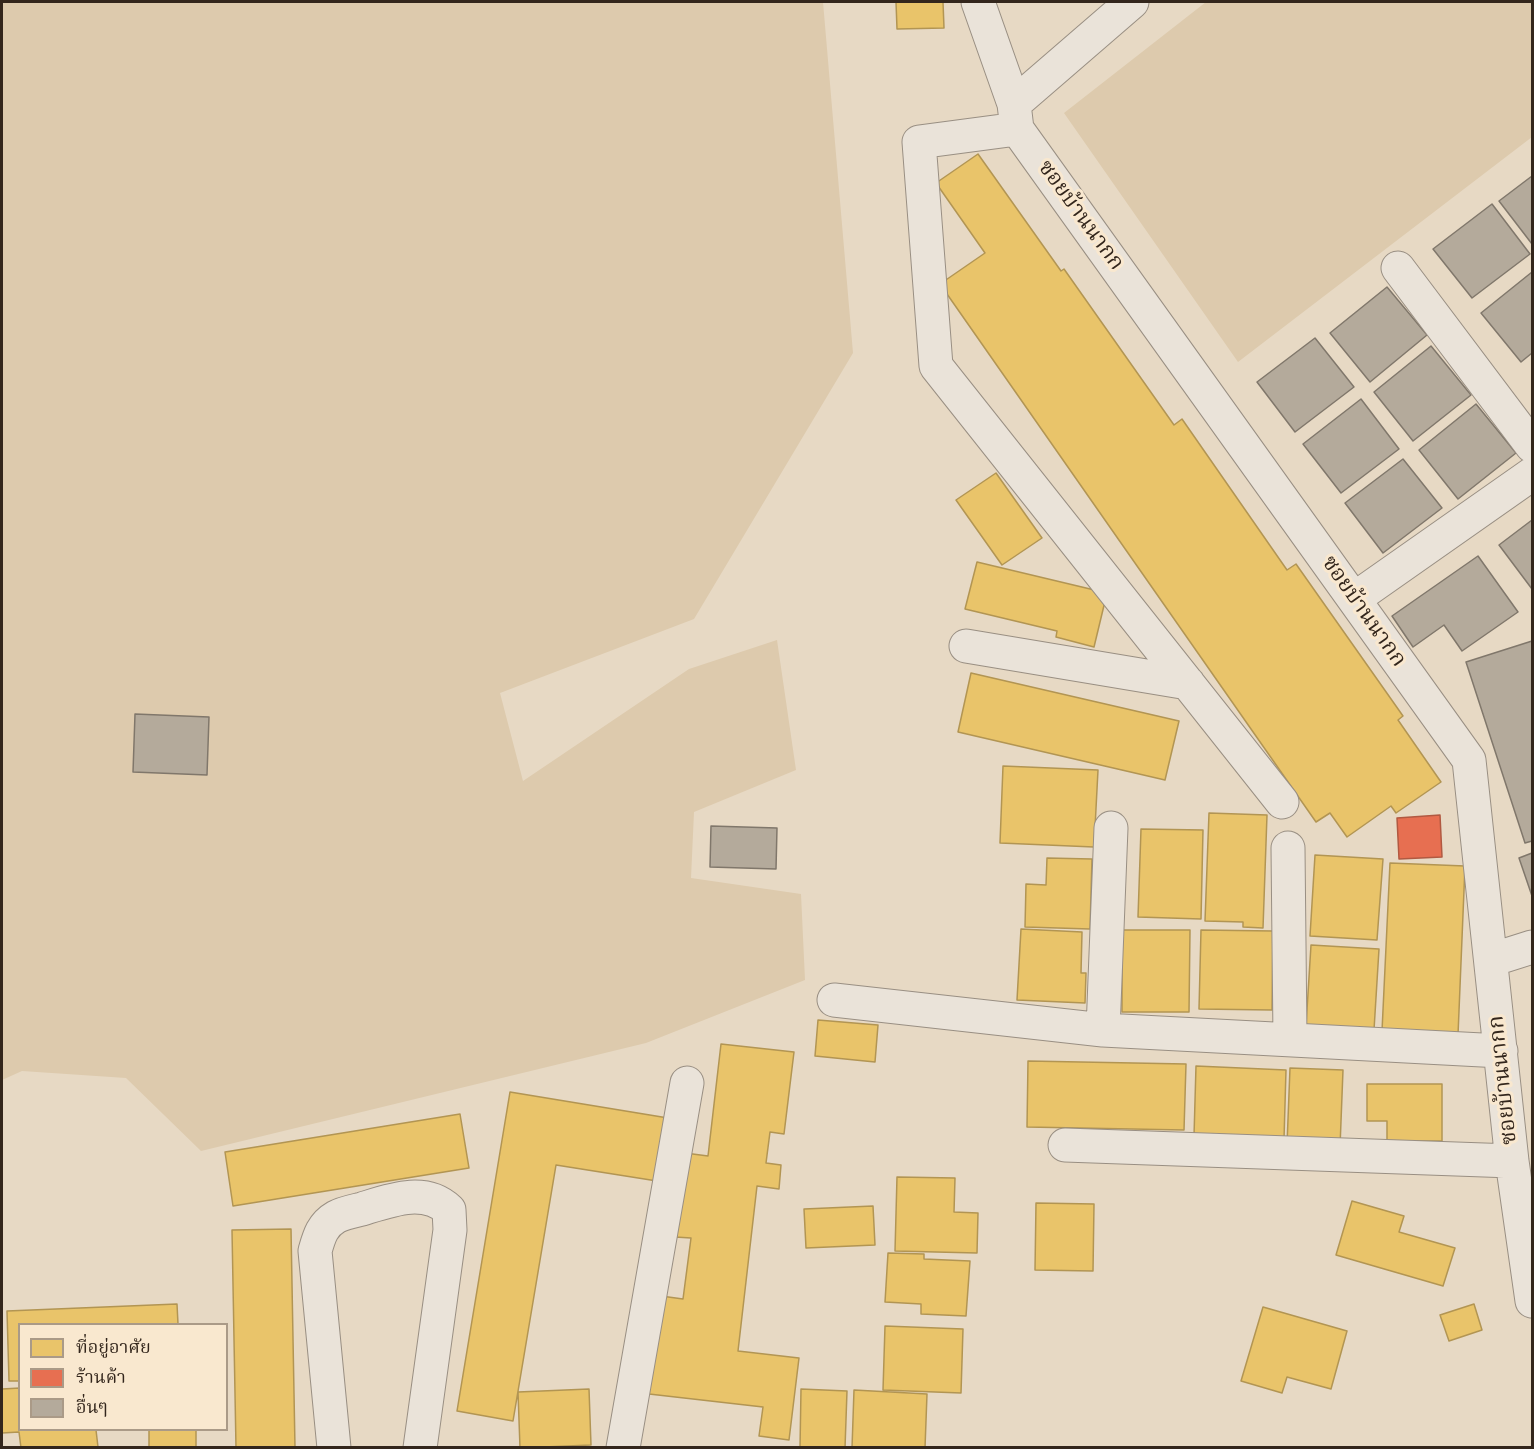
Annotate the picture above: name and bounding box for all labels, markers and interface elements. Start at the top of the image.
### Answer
street label: ซอยบ้านนากก [1031,156,1129,276]
street label: ซอยบ้านนากก [1315,551,1411,673]
street label: ซอยบ้านนากก [1484,1014,1524,1146]
legend [18,1323,228,1431]
text: ที่อยู่อาศัย [76,1335,151,1360]
text: ร้านค้า [76,1365,126,1390]
text: อื่นๆ [76,1395,108,1420]

